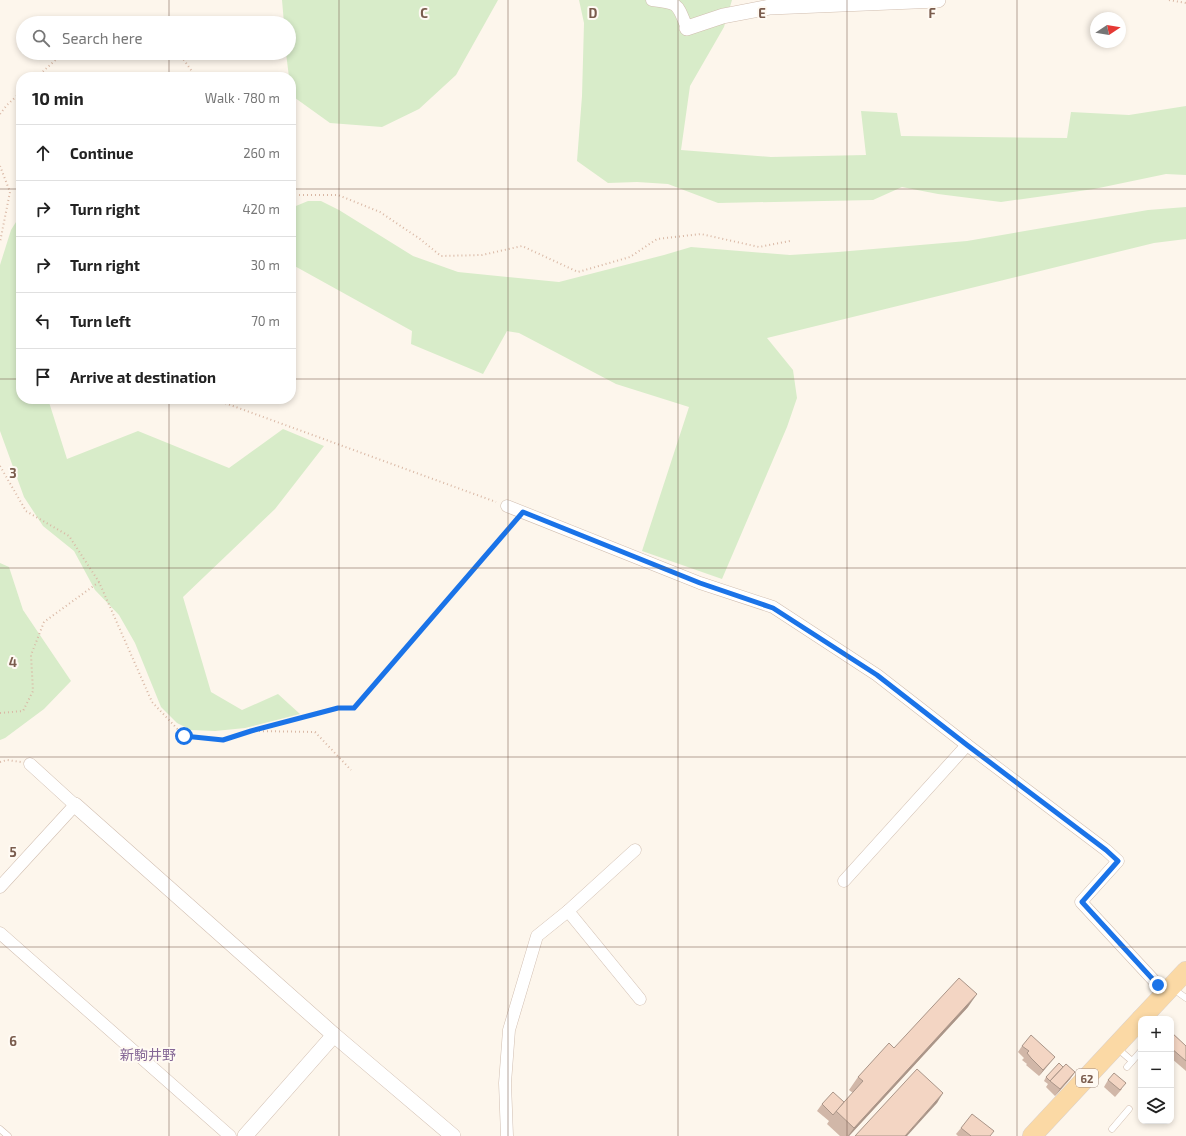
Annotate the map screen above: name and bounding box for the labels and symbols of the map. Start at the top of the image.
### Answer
text: C [420,5,428,21]
text: D [589,5,598,21]
text: E [758,5,766,21]
text: F [928,5,936,21]
north arrow [1090,12,1126,48]
text: 3 [9,465,17,481]
text: 4 [9,654,17,670]
route start [175,727,193,745]
text: 5 [9,844,17,860]
route end [1149,976,1167,994]
text: 6 [9,1033,17,1049]
district label: 新駒井野 [120,1046,176,1063]
road number: 62 [1076,1069,1098,1087]

